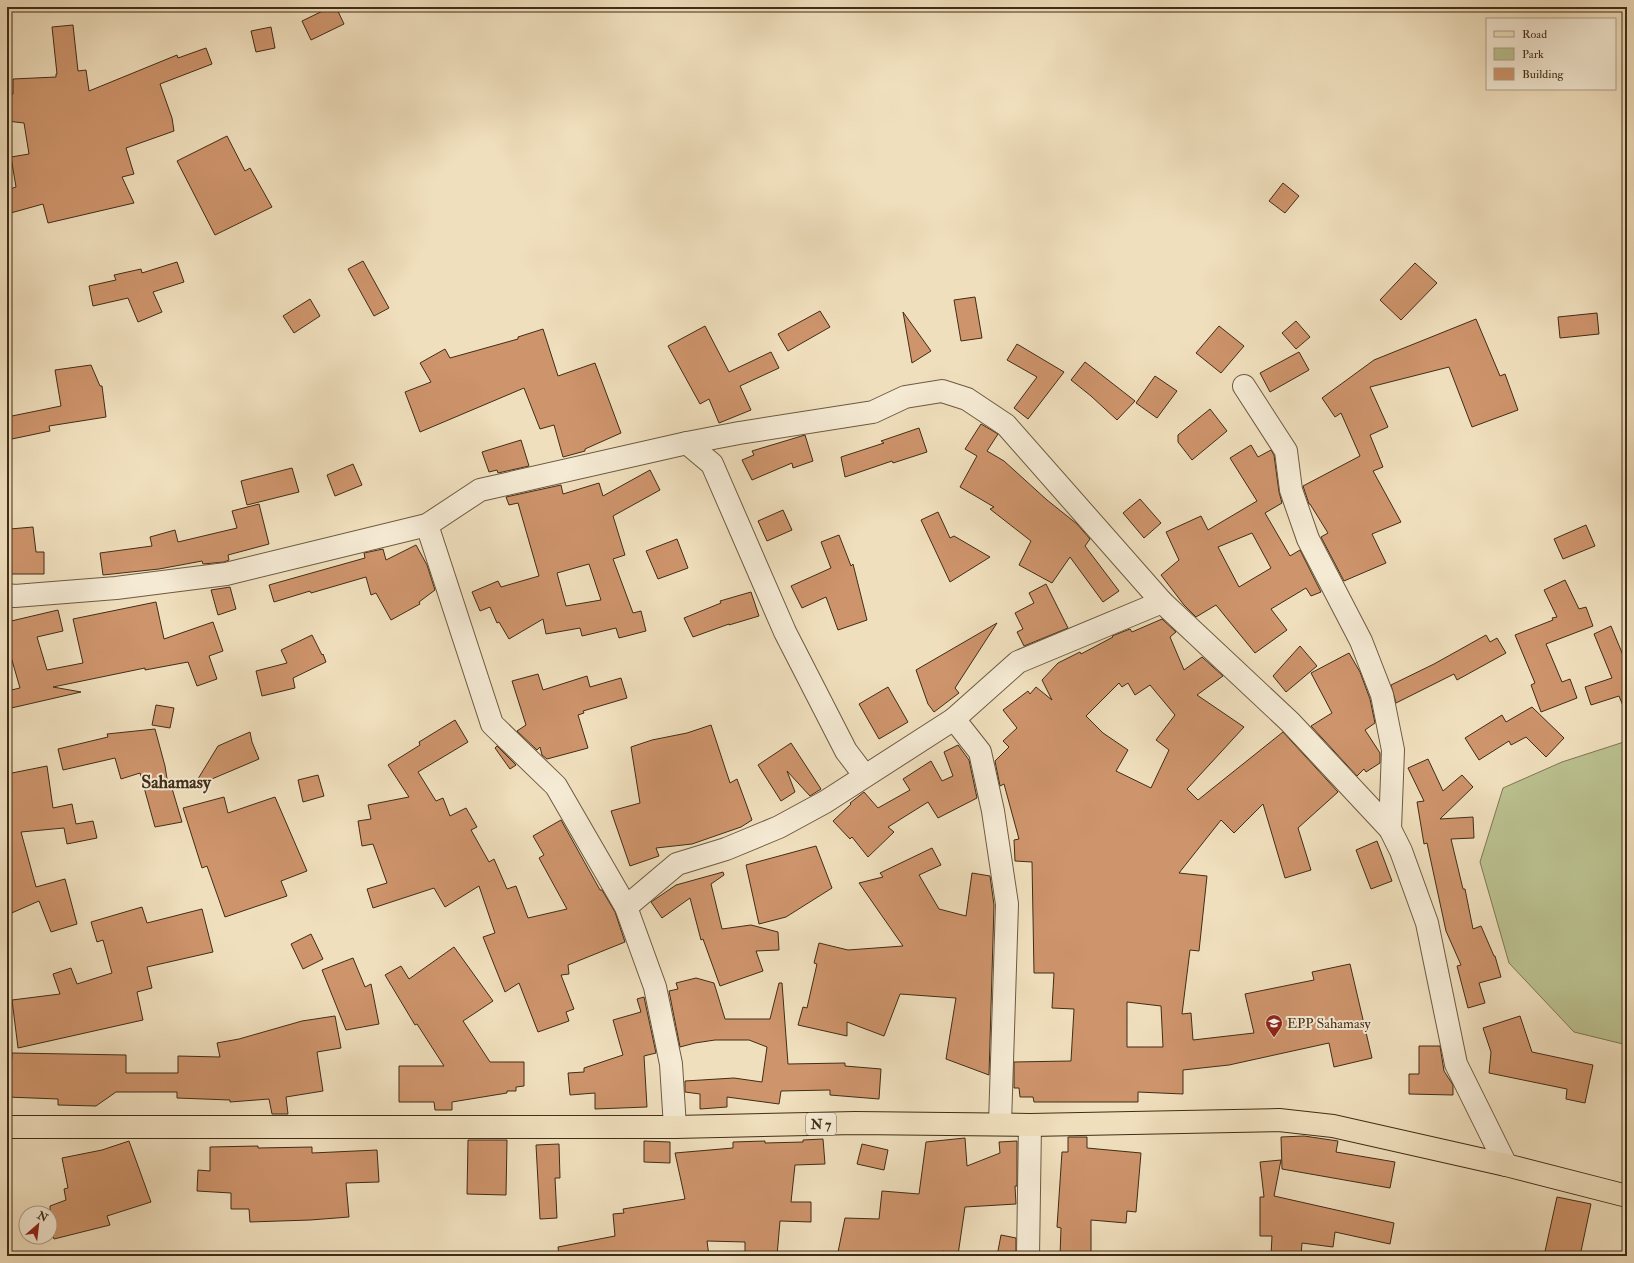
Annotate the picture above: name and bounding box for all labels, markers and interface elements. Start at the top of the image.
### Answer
legend [1486,18,1616,90]
text: Road [1522,27,1547,42]
text: Park [1522,47,1544,62]
text: Building [1522,67,1565,82]
district label: Sahamasy [141,771,212,794]
school or university icon: EPP Sahamasy [1264,1013,1284,1038]
place label: EPP Sahamasy [1287,1015,1371,1033]
road number: N 7 [806,1113,836,1135]
north arrow [18,1205,58,1245]
text: N [34,1208,51,1225]

